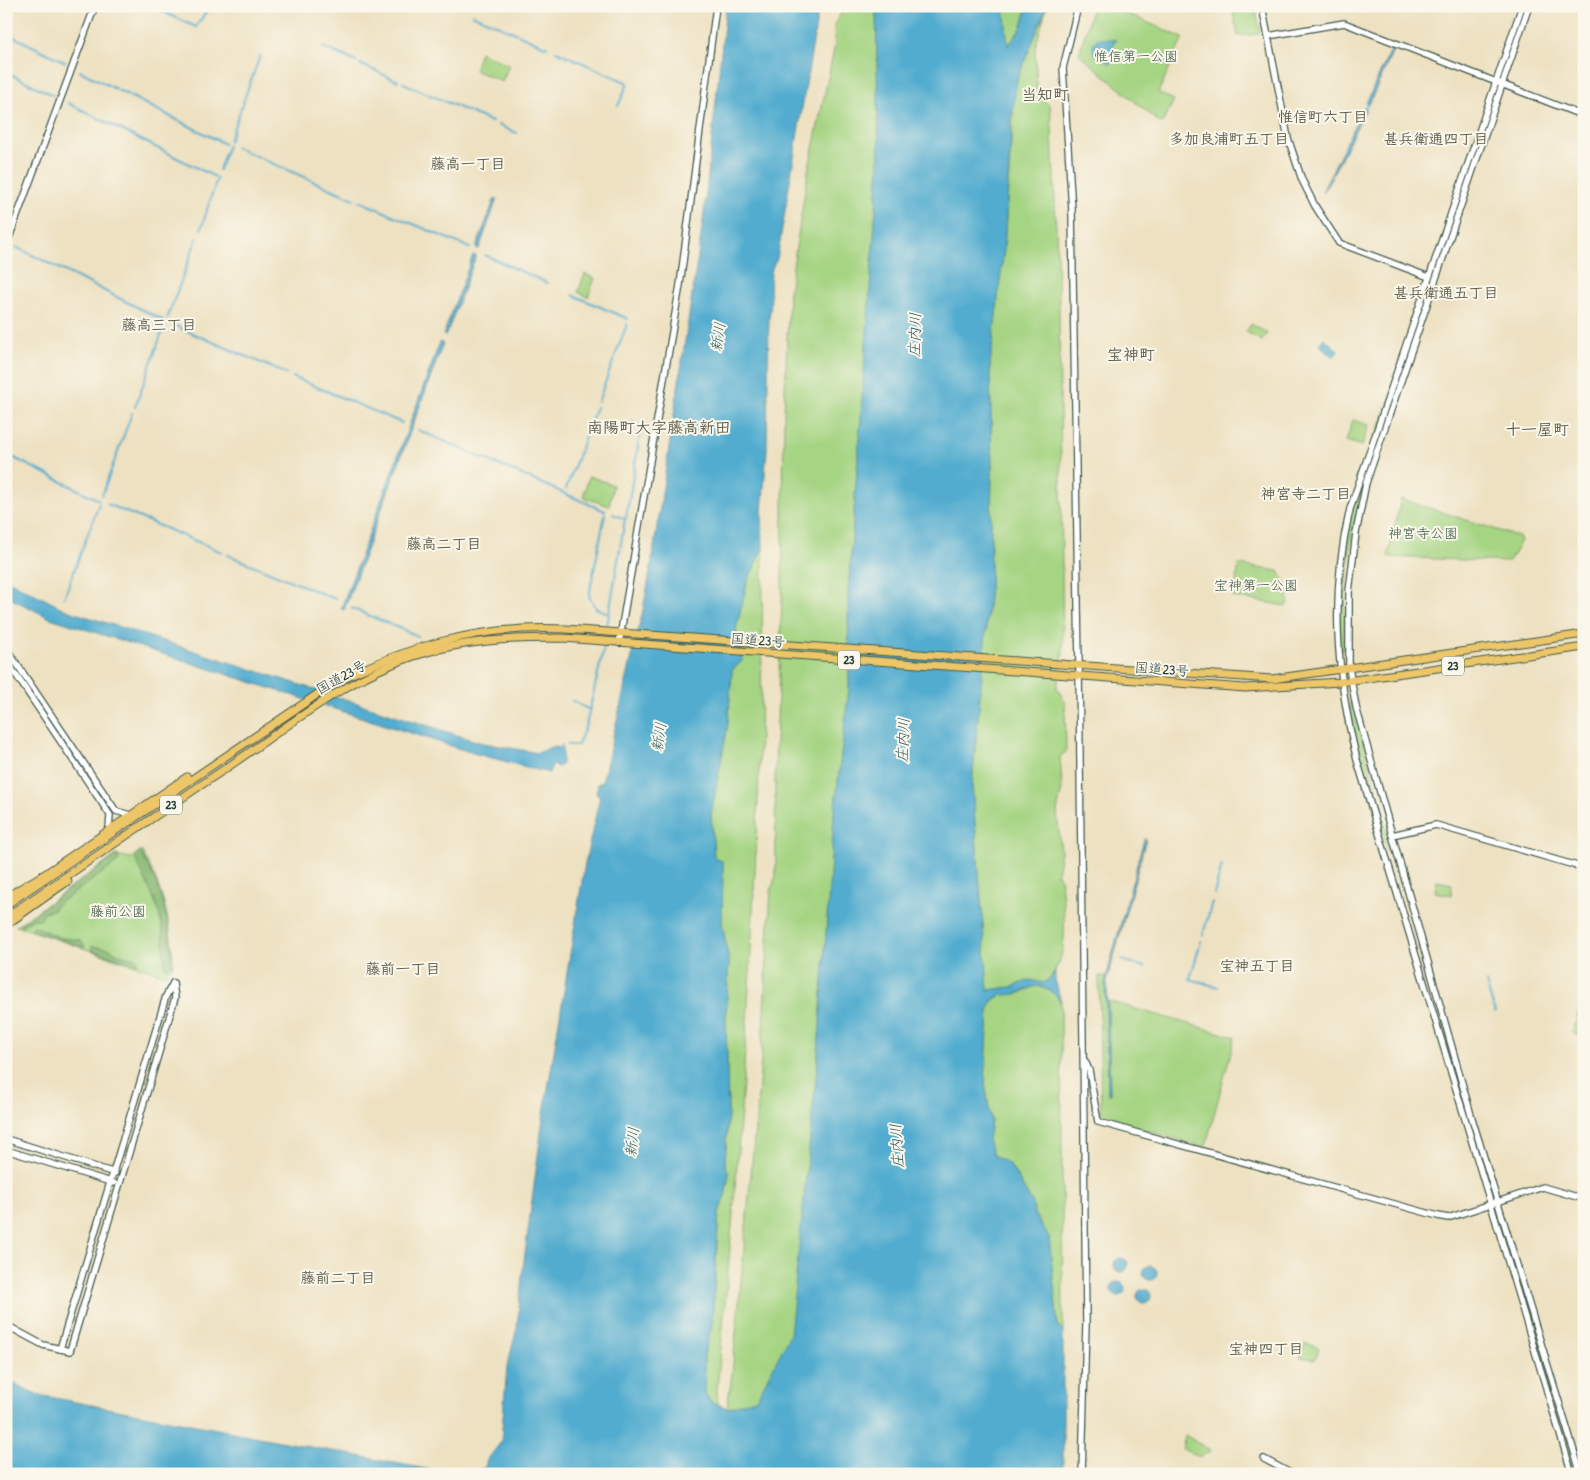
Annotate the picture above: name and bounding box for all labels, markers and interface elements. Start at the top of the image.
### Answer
park label: 惟信第一公園 [1094,46,1178,65]
district label: 当知町 [1021,83,1069,105]
district label: 惟信町六丁目 [1278,106,1368,127]
district label: 多加良浦町五丁目 [1169,128,1289,149]
district label: 甚兵衛通四丁目 [1383,128,1489,149]
district label: 藤高一丁目 [430,153,506,174]
district label: 甚兵衛通五丁目 [1393,282,1499,303]
water label: 庄内川 [904,312,925,358]
district label: 藤高三丁目 [121,314,197,335]
water label: 新川 [705,321,730,353]
district label: 宝神町 [1107,343,1155,365]
district label: 南陽町大字藤高新田 [587,416,731,438]
district label: 十一屋町 [1505,418,1569,440]
district label: 神宮寺二丁目 [1261,483,1351,504]
park label: 神宮寺公園 [1388,523,1458,542]
district label: 藤高二丁目 [406,533,482,554]
park label: 宝神第一公園 [1214,575,1298,594]
street label: 国道23号 [730,628,786,651]
road number: 23 [838,650,860,670]
street label: 国道23号 [312,655,369,698]
road number: 23 [1442,656,1464,676]
street label: 国道23号 [1134,657,1190,680]
water label: 庄内川 [891,717,914,763]
water label: 新川 [646,721,671,753]
road number: 23 [160,796,182,814]
park label: 藤前公園 [90,901,146,920]
district label: 宝神五丁目 [1219,955,1295,976]
district label: 藤前一丁目 [365,958,441,979]
water label: 庄内川 [884,1123,909,1169]
water label: 新川 [619,1126,644,1158]
district label: 藤前二丁目 [300,1267,376,1288]
district label: 宝神四丁目 [1228,1338,1304,1359]

